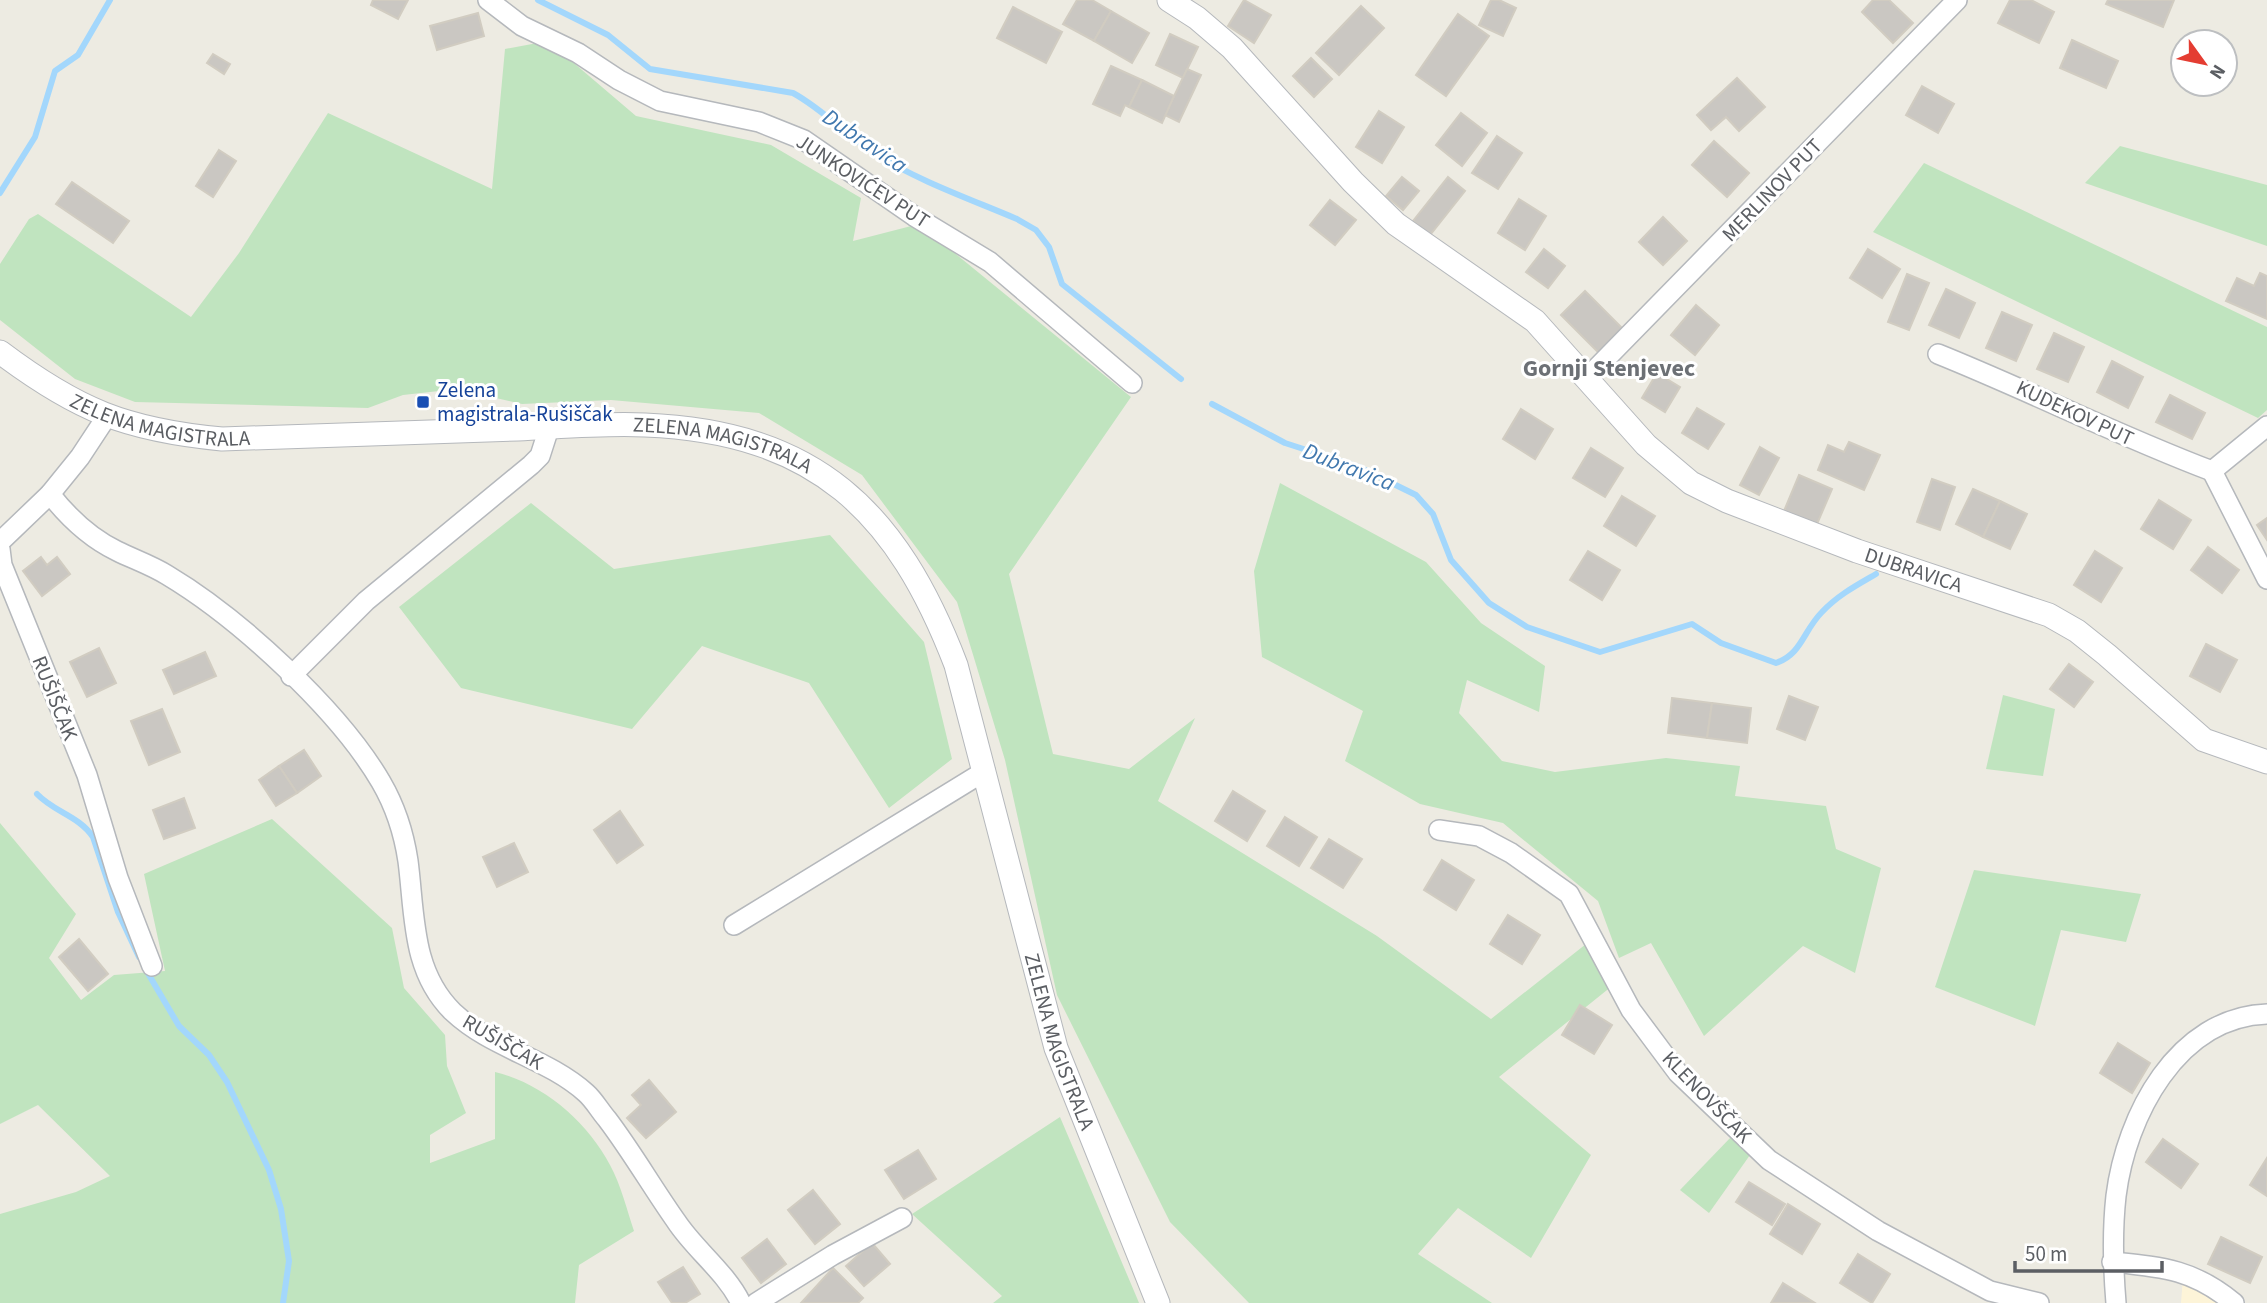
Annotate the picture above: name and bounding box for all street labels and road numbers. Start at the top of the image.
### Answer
street label: JUNKOVIĆEV PUT [790,127,936,235]
street label: MERLINOV PUT [1715,132,1829,248]
street label: KUDEKOV PUT [2011,373,2139,453]
street label: ZELENA MAGISTRALA [65,386,251,454]
street label: ZELENA MAGISTRALA [632,410,818,481]
street label: DUBRAVICA [1861,540,1967,600]
street label: RUŠIŠČAK [24,651,86,746]
street label: ZELENA MAGISTRALA [1017,950,1103,1135]
street label: RUŠIŠČAK [457,1007,550,1078]
street label: KLENOVŠČAK [1655,1044,1759,1151]

